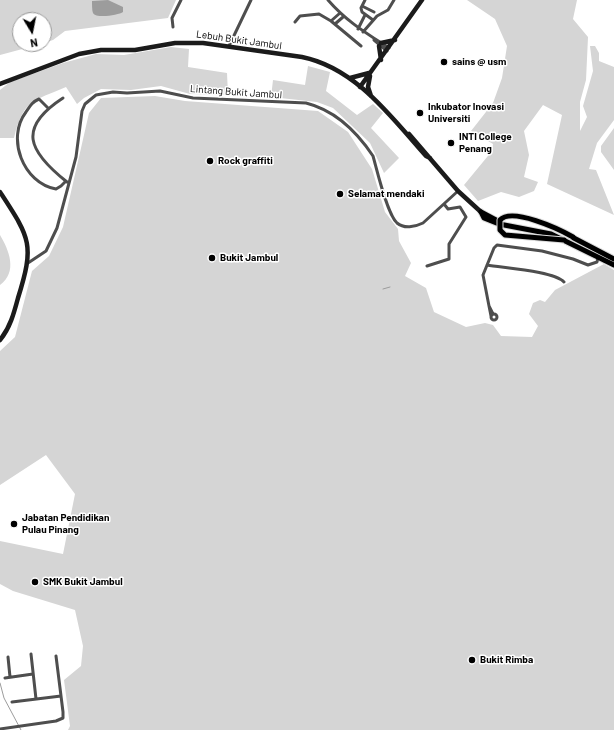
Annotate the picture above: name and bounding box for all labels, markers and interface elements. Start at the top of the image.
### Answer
north arrow [12,12,52,52]
street label: Lebuh Bukit Jambul [195,28,283,52]
text: N [29,36,39,50]
place label: sains @ usm [452,56,506,68]
marker: sains @ usm [439,57,449,67]
street label: Lintang Bukit Jambul [190,83,282,101]
place label: Inkubator Inovasi Universiti [428,101,504,124]
marker: Inkubator Inovasi Universiti [415,108,425,118]
place label: INTI College Penang [459,131,512,154]
marker: INTI College Penang [446,138,456,148]
place label: Rock graffiti [218,155,273,167]
marker: Rock graffiti [205,156,215,166]
place label: Selamat mendaki [348,188,424,200]
marker: Selamat mendaki [335,189,345,199]
place label: Bukit Jambul [220,252,278,264]
marker: Bukit Jambul [207,253,217,263]
place label: Jabatan Pendidikan Pulau Pinang [22,512,109,536]
marker: Jabatan Pendidikan Pulau Pinang [9,519,19,529]
place label: SMK Bukit Jambul [43,576,123,588]
marker: SMK Bukit Jambul [30,577,40,587]
place label: Bukit Rimba [480,654,533,666]
marker: Bukit Rimba [467,655,477,665]

